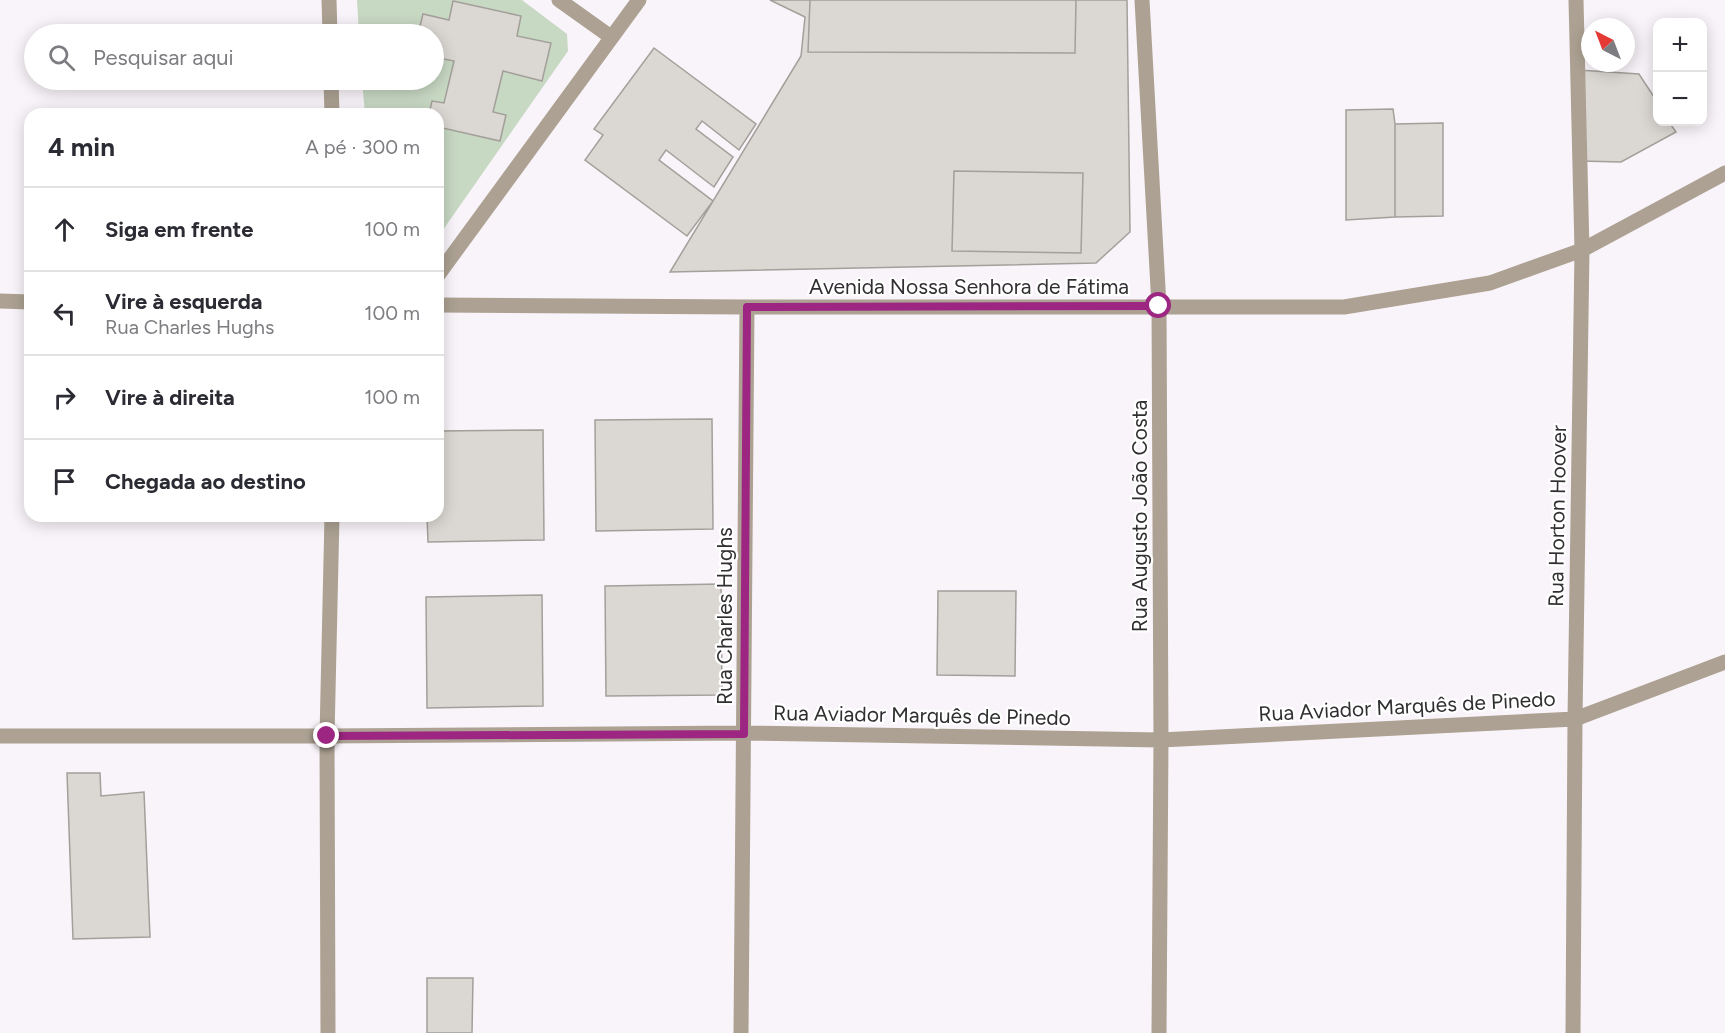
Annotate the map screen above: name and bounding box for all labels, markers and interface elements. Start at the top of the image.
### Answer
north arrow [1581,18,1635,72]
map controls [1653,18,1707,126]
button: + [1653,18,1707,72]
search box [24,24,444,90]
icon: search [45,41,78,74]
text: Pesquisar aqui [93,44,234,71]
button: − [1653,72,1707,126]
text: 4 min [48,131,115,163]
text: A pé · 300 m [305,135,420,159]
icon: ahead [48,213,81,246]
text: Siga em frente [105,216,253,243]
text: 100 m [364,217,420,241]
street label: Avenida Nossa Senhora de Fátima [809,274,1129,299]
text: Vire à esquerda [105,288,263,315]
route start [1145,292,1171,318]
icon: left [48,297,81,330]
text: 100 m [364,301,420,325]
text: Rua Charles Hughs [105,315,274,339]
icon: right [48,381,81,414]
text: Vire à direita [105,384,235,411]
text: 100 m [364,385,420,409]
street label: Rua Augusto João Costa [1127,400,1152,632]
street label: Rua Horton Hoover [1543,425,1571,607]
icon: arrive [48,465,81,498]
text: Chegada ao destino [105,468,306,495]
street label: Rua Charles Hughs [712,527,737,705]
street label: Rua Aviador Marquês de Pinedo [1258,686,1556,726]
street label: Rua Aviador Marquês de Pinedo [773,700,1071,730]
route end [313,722,339,748]

